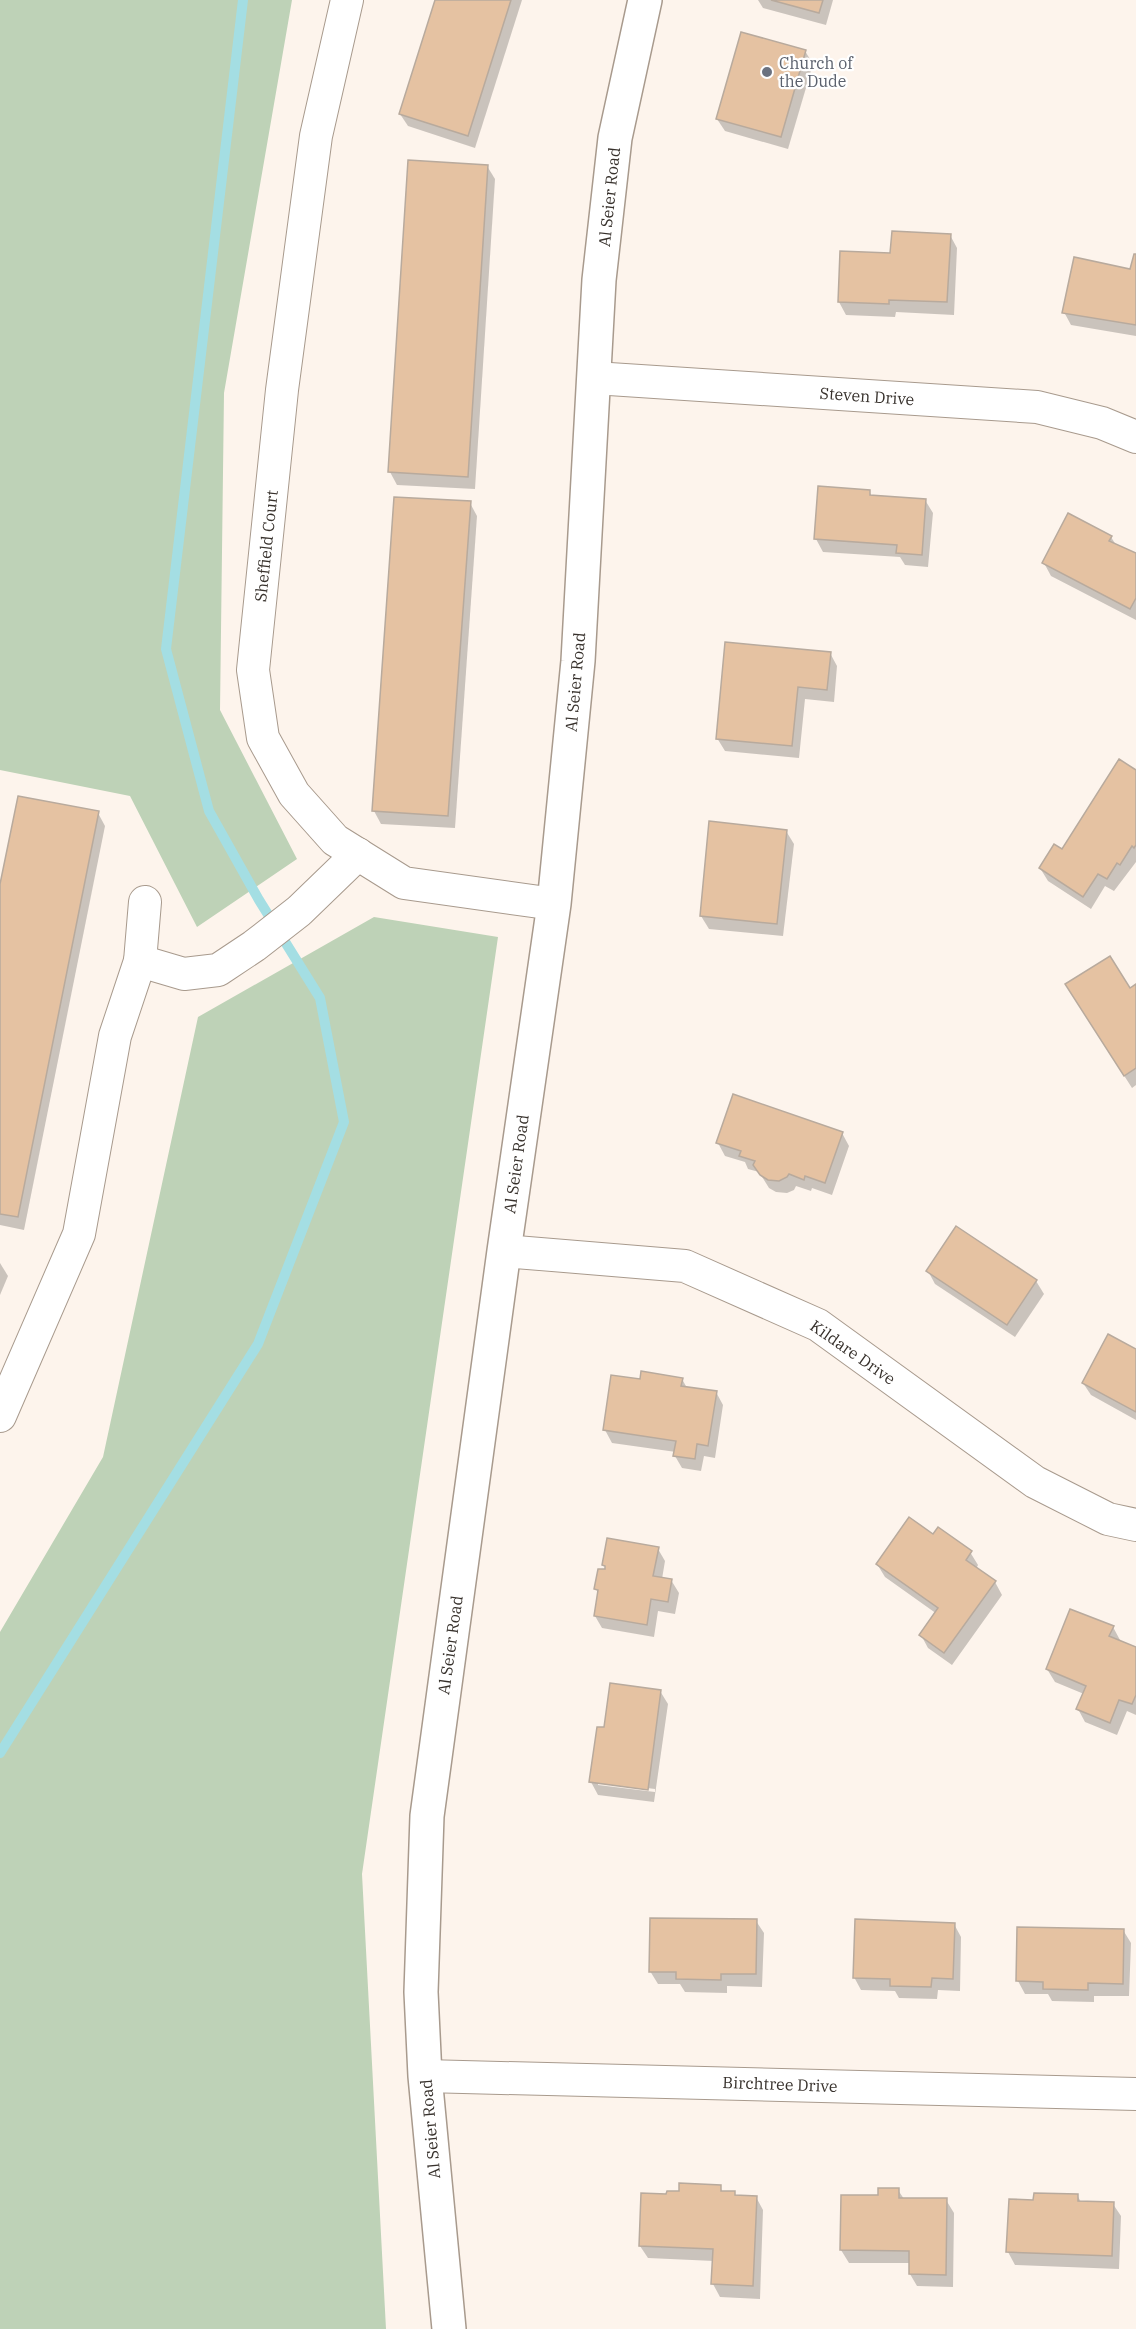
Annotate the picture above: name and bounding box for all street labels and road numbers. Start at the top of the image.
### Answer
street label: Al Seier Road [594,146,624,248]
street label: Steven Drive [819,383,915,409]
street label: Sheffield Court [250,489,282,603]
street label: Al Seier Road [561,631,589,733]
street label: Al Seier Road [499,1113,533,1215]
street label: Kildare Drive [807,1315,899,1389]
street label: Al Seier Road [433,1594,467,1696]
street label: Birchtree Drive [722,2072,838,2096]
street label: Al Seier Road [416,2078,444,2180]

